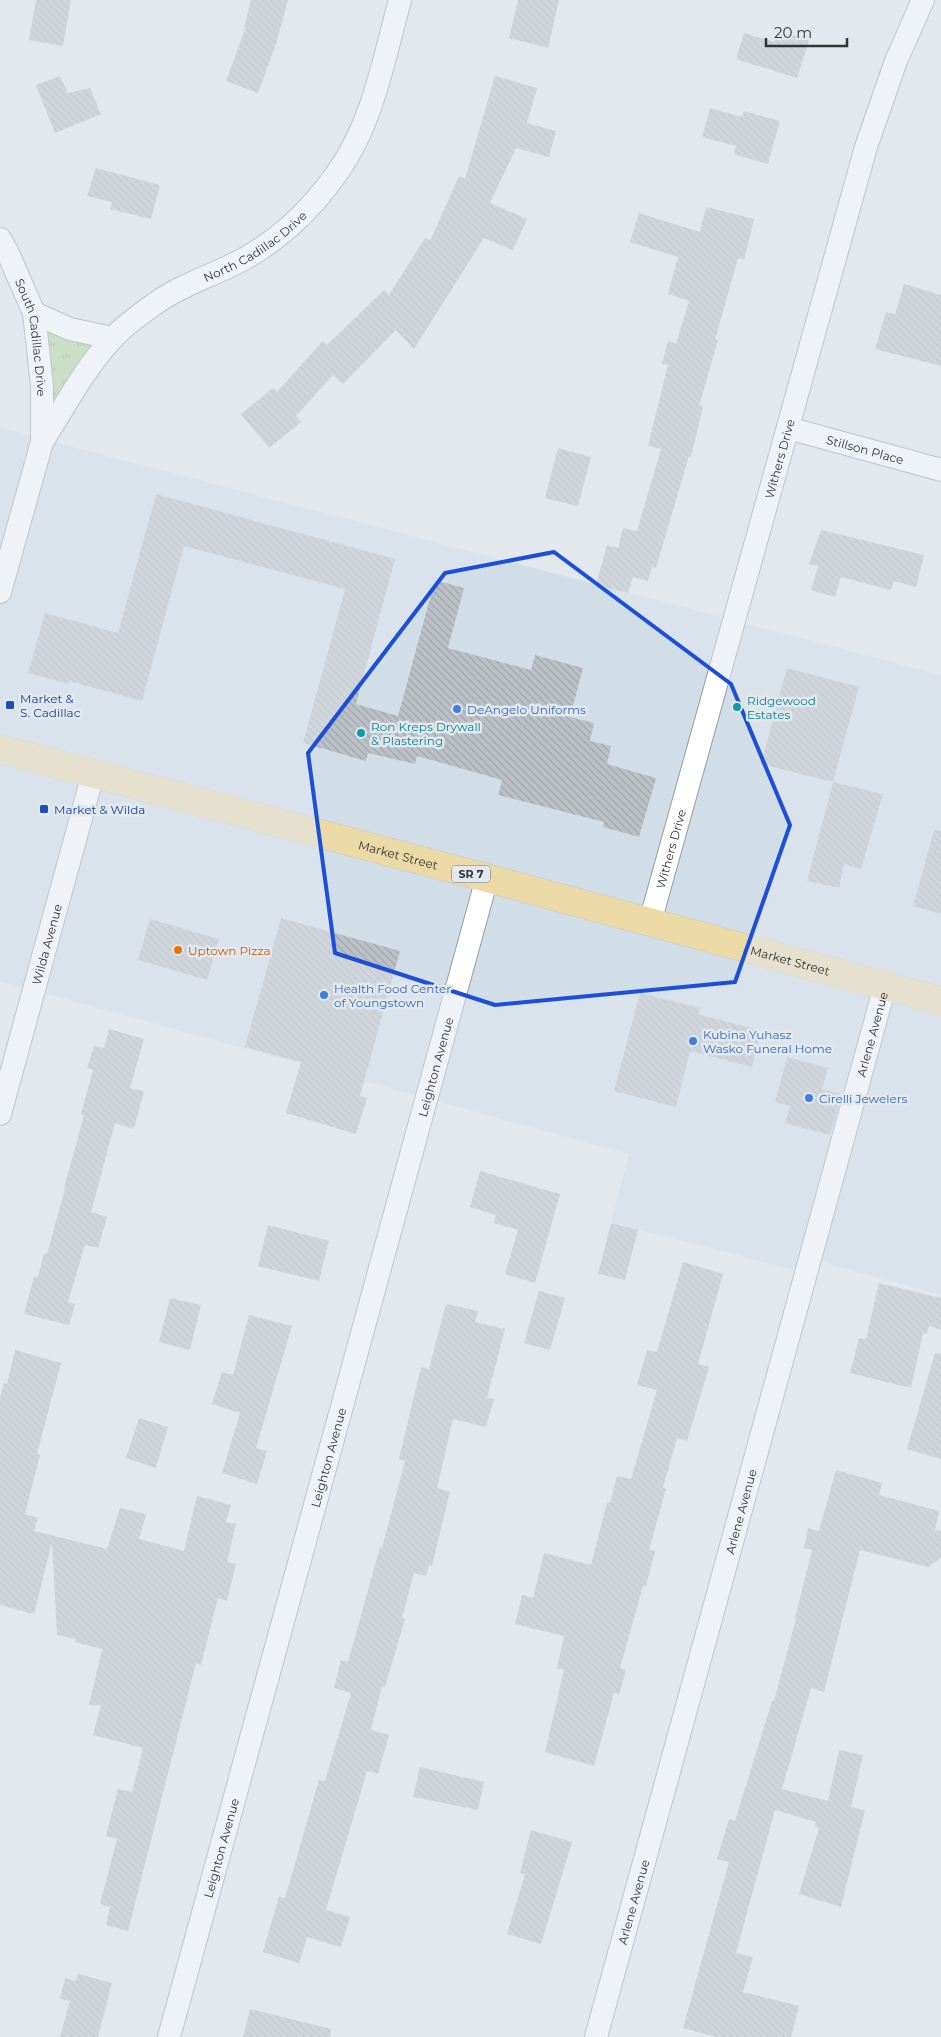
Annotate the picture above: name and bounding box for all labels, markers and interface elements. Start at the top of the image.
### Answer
scale bar [766,15,847,47]
text: 20 m [774,23,812,42]
street label: North Cadillac Drive [201,208,309,285]
street label: South Cadillac Drive [12,276,50,397]
street label: Withers Drive [761,417,797,500]
street label: Stillson Place [825,431,905,467]
place label: Market & S. Cadillac [20,691,81,720]
place label: Ridgewood Estates [747,693,816,722]
marker: Market & S. Cadillac [4,699,16,711]
marker: Ridgewood Estates [731,701,743,713]
place label: DeAngelo Uniforms [467,702,586,717]
marker: DeAngelo Uniforms [451,703,463,715]
place label: Ron Kreps Drywall & Plastering [371,719,481,748]
marker: Ron Kreps Drywall & Plastering [355,727,367,739]
place label: Market & Wilda [54,802,145,817]
marker: Market & Wilda [38,803,50,815]
street label: Withers Drive [652,807,689,890]
street label: Market Street [357,837,440,872]
road number: SR 7 [452,866,490,882]
street label: Wilda Avenue [28,902,65,986]
street label: Market Street [749,942,832,978]
place label: Uptown Pizza [188,943,271,958]
marker: Uptown Pizza [172,944,184,956]
place label: Health Food Center of Youngstown [334,981,451,1010]
marker: Health Food Center of Youngstown [318,989,330,1001]
street label: Arlene Avenue [853,990,891,1078]
street label: Leighton Avenue [414,1015,456,1118]
place label: Kubina Yuhasz Wasko Funeral Home [703,1027,832,1056]
marker: Kubina Yuhasz Wasko Funeral Home [687,1035,699,1047]
place label: Cirelli Jewelers [819,1091,907,1106]
marker: Cirelli Jewelers [803,1092,815,1104]
street label: Leighton Avenue [307,1406,349,1509]
street label: Arlene Avenue [722,1467,759,1556]
street label: Leighton Avenue [200,1797,242,1899]
street label: Arlene Avenue [614,1858,652,1946]

